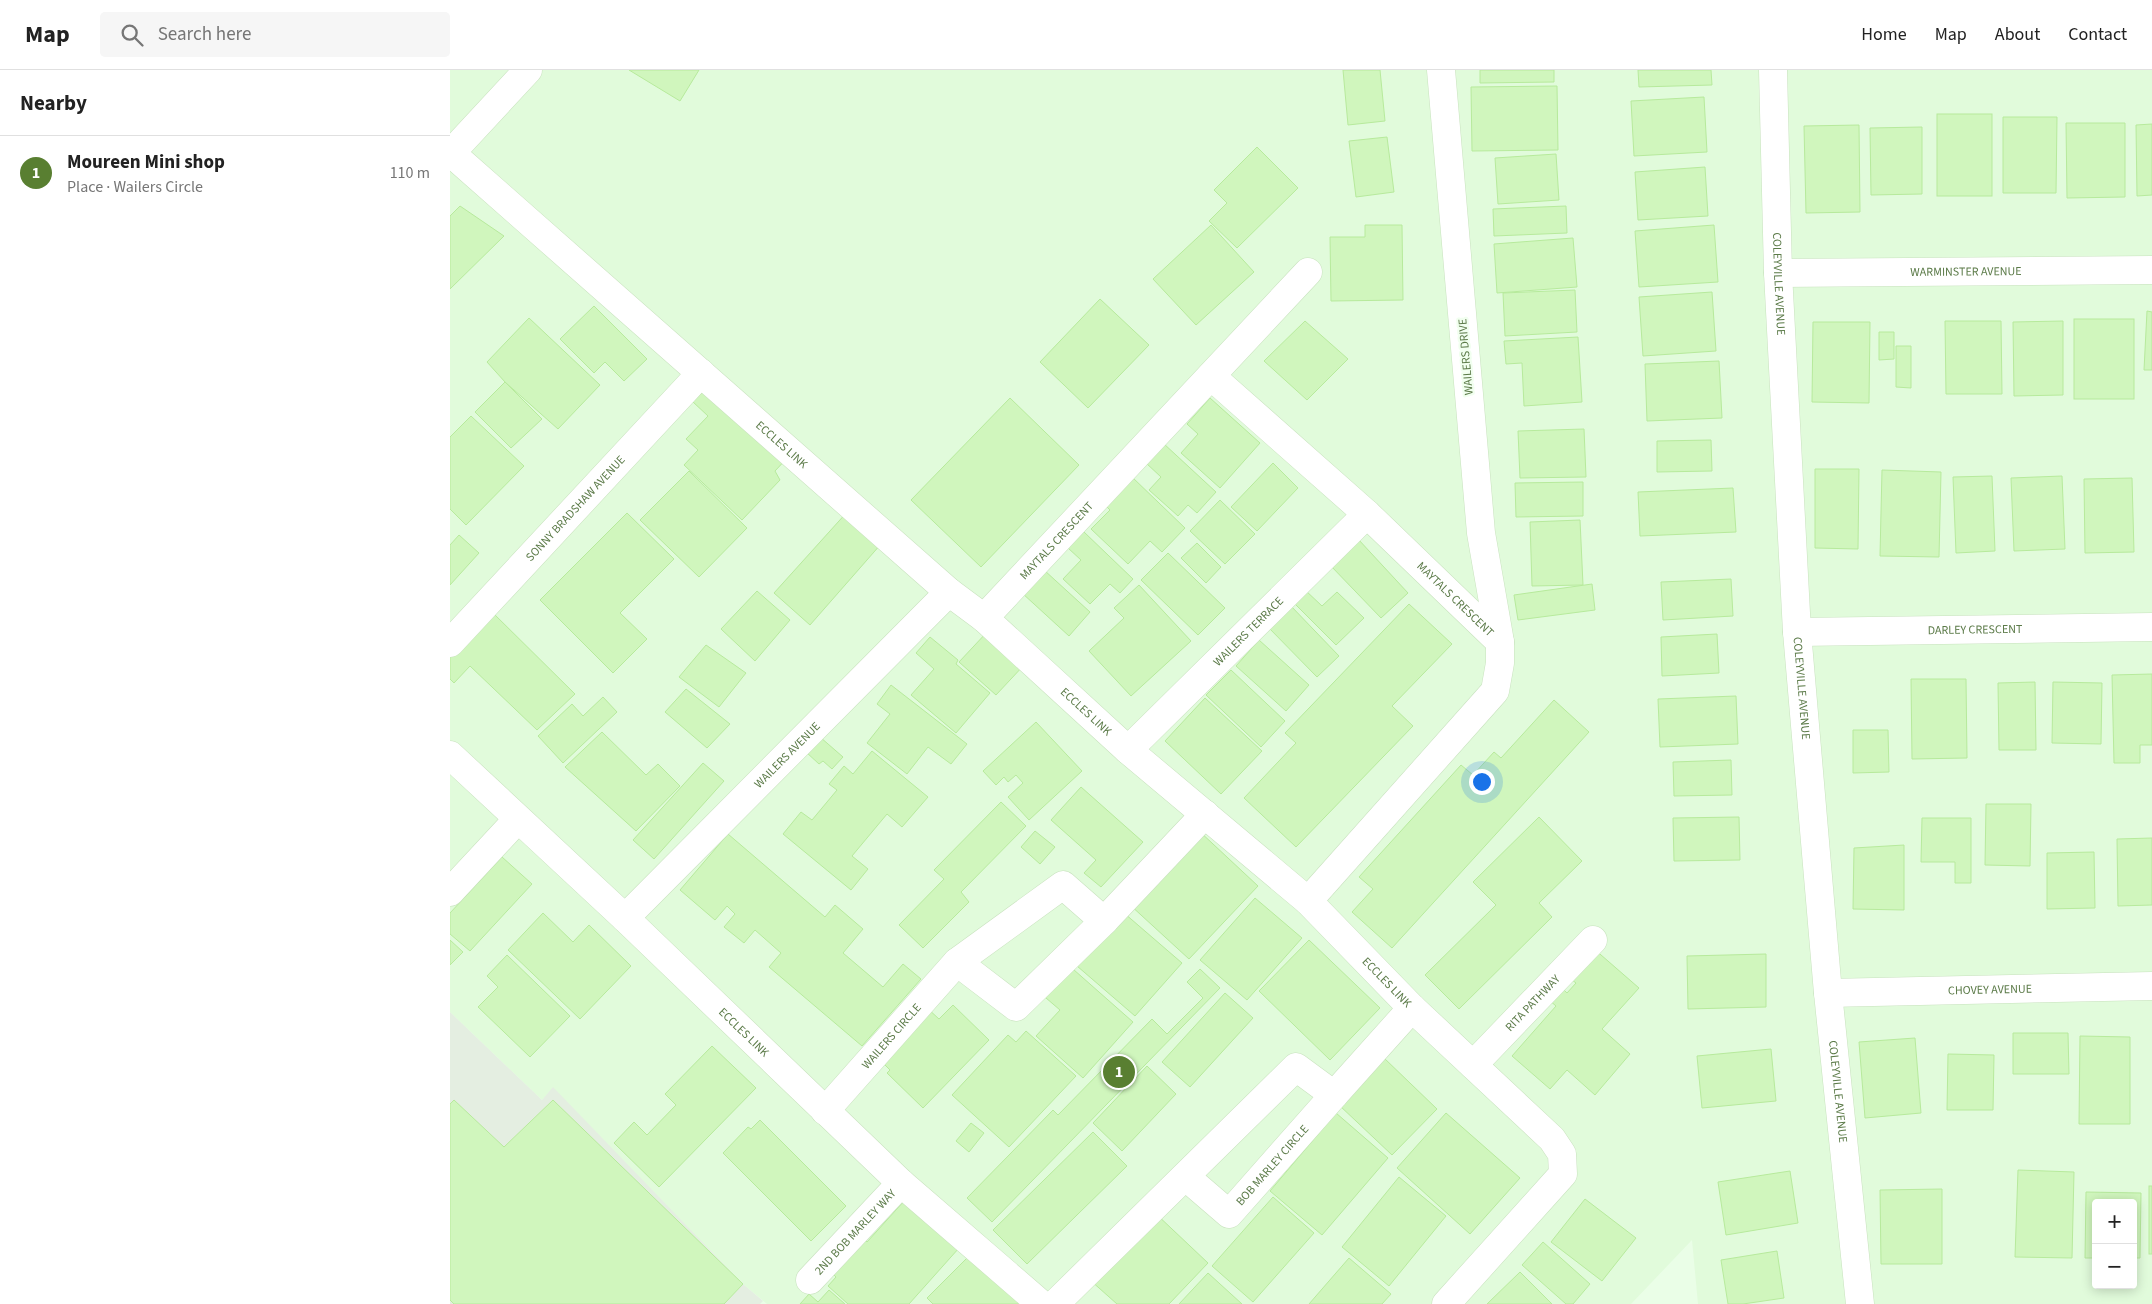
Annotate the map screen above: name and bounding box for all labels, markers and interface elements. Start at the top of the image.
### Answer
search box [100,12,450,57]
text: Map [25,17,70,52]
icon: search [118,21,146,49]
text: Search here [158,21,251,48]
text: Home [1861,22,1907,47]
text: Map [1935,22,1967,47]
text: About [1995,22,2040,47]
text: Contact [2068,22,2127,47]
text: Nearby [20,88,87,118]
text: Moureen Mini shop [67,149,225,176]
text: 1 [32,162,40,184]
text: 110 m [390,162,430,184]
text: Place · Wailers Circle [67,176,203,198]
street label: COLEYVILLE AVENUE [1769,232,1790,336]
street label: WARMINSTER AVENUE [1910,263,2022,280]
street label: WAILERS DRIVE [1454,318,1478,396]
street label: ECCLES LINK [752,417,812,472]
street label: SONNY BRADSHAW AVENUE [522,451,629,565]
street label: MAYTALS CRESCENT [1016,497,1098,583]
street label: MAYTALS CRESCENT [1413,558,1498,641]
street label: WAILERS TERRACE [1209,593,1287,670]
street label: DARLEY CRESCENT [1927,620,2023,639]
street label: COLEYVILLE AVENUE [1789,636,1815,740]
street label: ECCLES LINK [1057,684,1116,740]
street label: WAILERS AVENUE [750,718,824,792]
your location [1469,769,1495,795]
street label: ECCLES LINK [1358,953,1416,1011]
street label: RITA PATHWAY [1501,971,1564,1035]
street label: CHOVEY AVENUE [1948,980,2032,999]
street label: WAILERS CIRCLE [858,1000,925,1073]
street label: ECCLES LINK [715,1004,773,1061]
street label: COLEYVILLE AVENUE [1824,1040,1852,1144]
pin: 1 [1103,1053,1135,1091]
street label: BOB MARLEY CIRCLE [1232,1121,1313,1209]
street label: 2ND BOB MARLEY WAY [811,1185,900,1278]
map controls [2092,1199,2137,1289]
button: + [2092,1199,2137,1244]
button: − [2092,1244,2137,1289]

